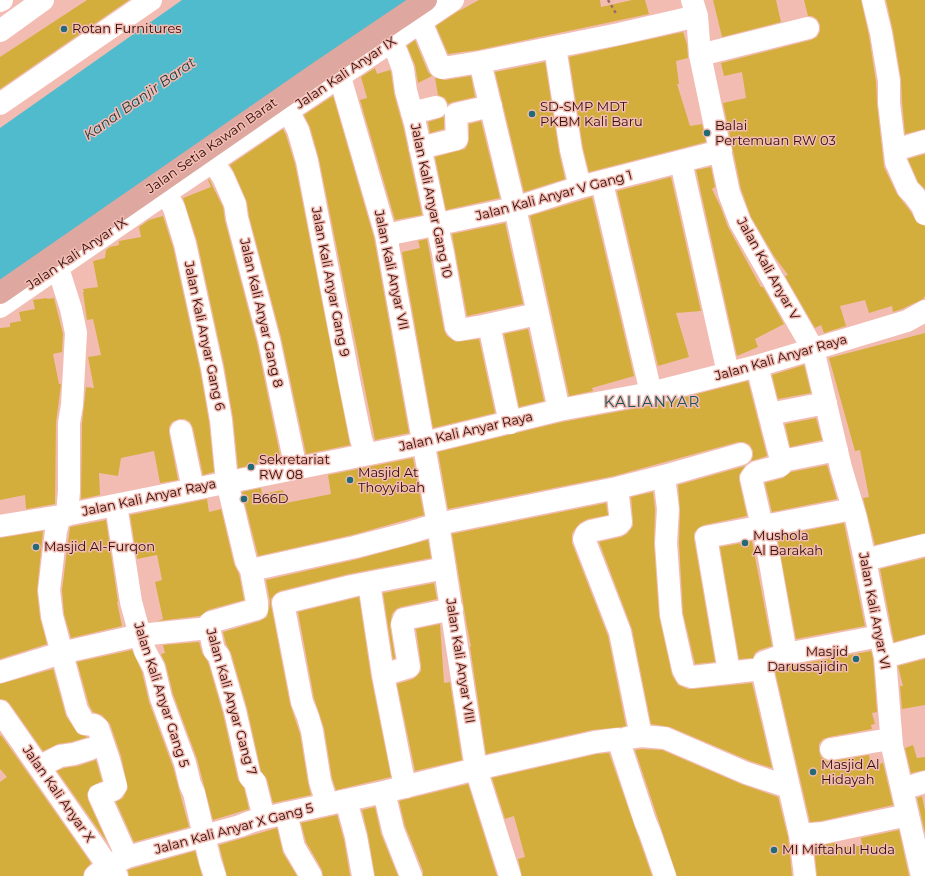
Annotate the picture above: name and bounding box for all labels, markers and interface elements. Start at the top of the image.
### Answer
place label: Rotan Furnitures [72,21,182,37]
marker: Rotan Furnitures [59,24,69,34]
street label: Jalan Kali Anyar IX [293,34,399,112]
water label: Kanal Banjir Barat [81,54,199,144]
street label: Jalan Setia Kawan Barat [144,95,280,197]
place label: SD-SMP MDT PKBM Kali Baru [540,99,643,130]
marker: SD-SMP MDT PKBM Kali Baru [527,109,537,119]
place label: Balai Pertemuan RW 03 [715,118,836,149]
street label: Jalan Kali Anyar Gang 10 [407,122,455,280]
marker: Balai Pertemuan RW 03 [702,128,712,138]
street label: Jalan Kali Anyar V Gang 1 [474,168,634,224]
street label: Jalan Kali Anyar Gang 9 [308,206,352,358]
street label: Jalan Kali Anyar VII [371,209,411,331]
street label: Jalan Kali Anyar IX [24,215,130,293]
street label: Jalan Kali Anyar V [733,215,803,323]
street label: Jalan Kali Anyar Gang 8 [236,237,286,389]
street label: Jalan Kali Anyar Gang 6 [181,260,227,412]
street label: Jalan Kali Anyar Raya [713,332,849,384]
district label: KALIANYAR [604,394,700,412]
street label: Jalan Kali Anyar Raya [398,409,534,455]
place label: Sekretariat RW 08 [259,452,330,483]
marker: Sekretariat RW 08 [246,462,256,472]
place label: Masjid At Thoyyibah [358,465,425,496]
marker: Masjid At Thoyyibah [345,475,355,485]
street label: Jalan Kali Anyar Raya [80,476,218,520]
place label: B66D [252,491,288,507]
marker: B66D [239,494,249,504]
place label: Mushola Al Barakah [753,528,823,559]
marker: Mushola Al Barakah [740,538,750,548]
place label: Masjid Al-Furqon [44,539,155,555]
marker: Masjid Al-Furqon [31,542,41,552]
street label: Jalan Kali Anyar VI [855,551,893,671]
street label: Jalan Kali Anyar VIII [442,597,478,725]
street label: Jalan Kali Anyar Gang 5 [130,620,192,770]
street label: Jalan Kali Anyar Gang 7 [203,627,259,777]
place label: Masjid Darussajidin [767,644,848,675]
marker: Masjid Darussajidin [851,654,861,664]
street label: Jalan Kali Anyar X [19,743,97,845]
place label: Masjid Al Hidayah [821,757,880,788]
marker: Masjid Al Hidayah [808,767,818,777]
street label: Jalan Kali Anyar X Gang 5 [153,800,315,858]
place label: MI Miftahul Huda [782,842,895,858]
marker: MI Miftahul Huda [769,845,779,855]

